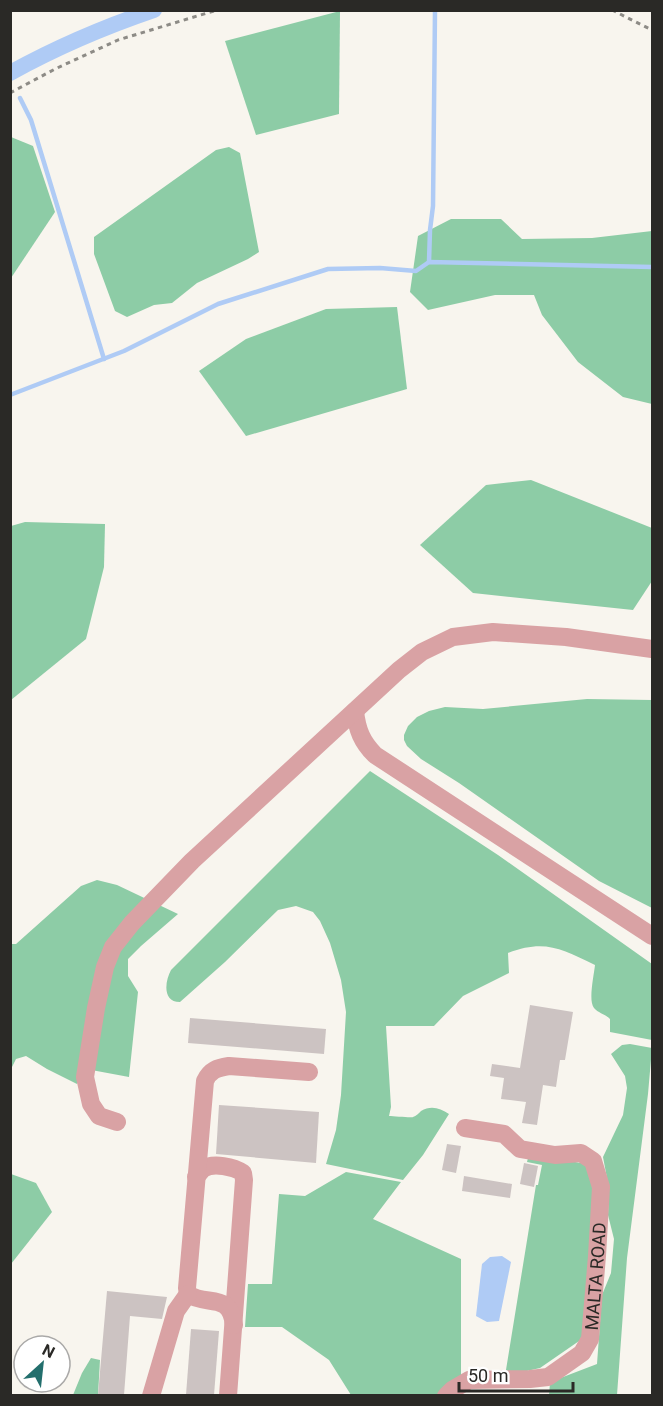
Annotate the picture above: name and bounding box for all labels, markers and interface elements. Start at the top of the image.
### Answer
street label: MALTA ROAD [580,1222,609,1331]
north arrow [12,1334,72,1394]
text: N [39,1340,58,1362]
scale bar [459,1355,573,1393]
text: 50 m [468,1365,508,1386]

